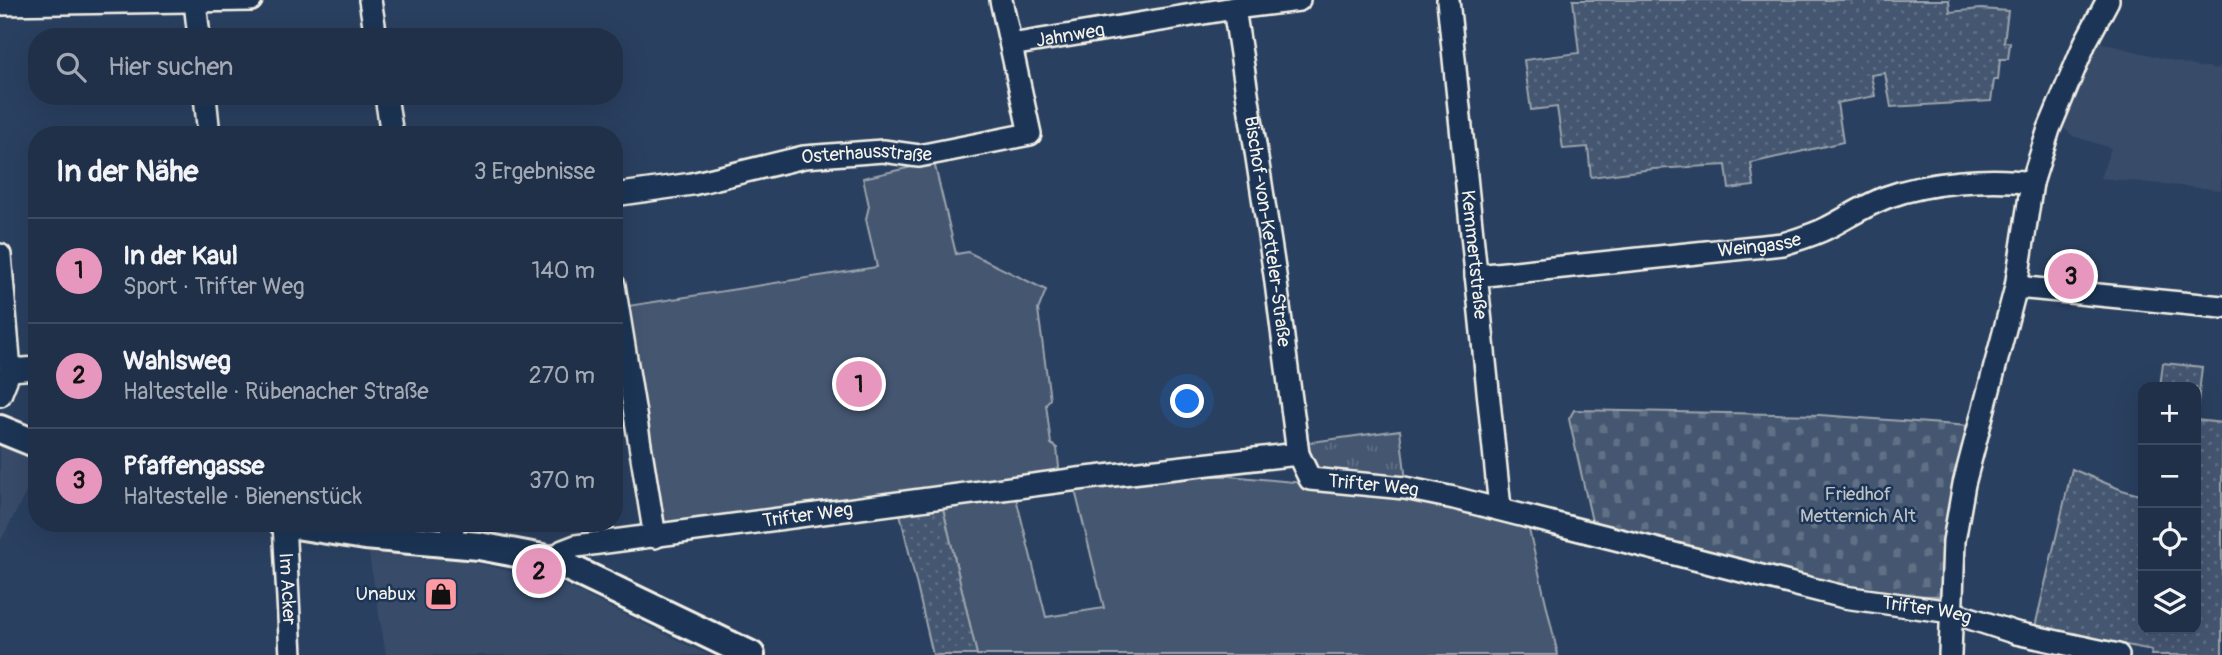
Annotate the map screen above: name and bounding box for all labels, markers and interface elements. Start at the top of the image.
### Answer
street label: Jahnweg [1034,18,1106,53]
search box [28,28,623,105]
icon: search [52,48,90,86]
text: Hier suchen [108,51,233,83]
street label: Bischof-von-Ketteler-Straße [1239,114,1296,349]
street label: Osterhausstraße [800,139,935,169]
text: In der Nähe [56,153,198,190]
text: 3 Ergebnisse [474,157,595,186]
street label: Kemmertstraße [1456,189,1493,321]
street label: Weingasse [1716,227,1805,263]
text: In der Kaul [123,240,238,272]
pin: 3 [2048,250,2094,302]
text: 1 [75,256,84,285]
text: 140 m [532,256,595,285]
text: Sport · Trifter Weg [123,272,305,301]
text: Wahlsweg [123,345,231,377]
pin: 1 [836,358,882,410]
text: 2 [73,361,85,390]
text: 270 m [529,361,595,390]
text: Haltestelle · Rübenacher Straße [123,377,429,406]
map controls [2138,382,2201,634]
button: + [2138,382,2201,445]
your location [1170,384,1204,418]
button: − [2138,445,2201,508]
text: Pfaffengasse [123,450,264,482]
text: 3 [73,466,85,495]
text: 370 m [529,466,595,495]
street label: Trifter Weg [1327,469,1421,503]
text: Haltestelle · Bienenstück [123,482,362,511]
park label: Friedhof Metternich Alt [1800,482,1916,528]
street label: Trifter Weg [761,497,854,533]
button: locate [2138,508,2201,571]
pin: 2 [516,545,562,597]
street label: Im Acker [274,552,301,626]
button: layers [2138,571,2201,634]
shop icon: Unabux [422,575,460,613]
place label: Unabux [355,582,416,606]
street label: Trifter Weg [1880,590,1975,630]

